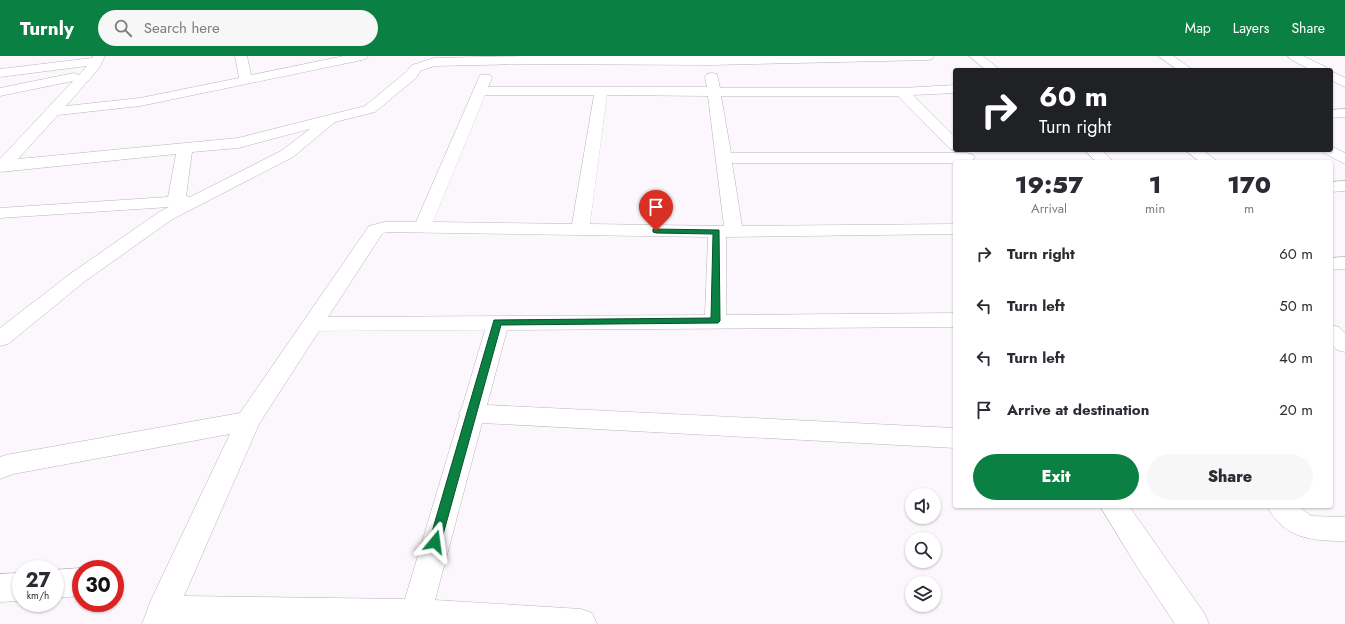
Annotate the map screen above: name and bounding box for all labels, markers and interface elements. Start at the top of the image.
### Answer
search box [98,10,378,46]
text: Turnly [20,15,74,42]
icon: search [112,17,134,39]
text: Search here [144,17,220,39]
text: Map [1185,18,1211,38]
text: Layers [1233,18,1269,38]
text: Share [1291,18,1325,38]
text: 60 m [1039,76,1108,117]
icon: right [973,84,1025,136]
text: Turn right [1039,114,1111,140]
text: 19:57 [1015,167,1083,202]
text: 1 [1149,167,1161,202]
text: 170 [1227,167,1271,202]
pin [639,190,673,231]
icon: arrive [645,196,667,218]
text: Arrival [1031,199,1067,218]
text: min [1145,199,1165,218]
text: m [1244,199,1254,218]
icon: right [973,243,995,265]
text: Turn right [1007,243,1075,265]
text: 60 m [1279,243,1313,265]
icon: left [973,295,995,317]
text: Turn left [1007,295,1065,317]
text: 50 m [1279,295,1313,317]
icon: left [973,347,995,369]
text: Turn left [1007,347,1065,369]
text: 40 m [1279,347,1313,369]
icon: arrive [973,399,995,421]
text: Arrive at destination [1007,399,1149,421]
text: 20 m [1279,399,1313,421]
button: Exit [973,454,1139,500]
button: Share [1147,454,1313,500]
map controls [905,488,941,612]
button: sound [905,488,941,524]
position arrow [414,521,456,563]
button: search [905,532,941,568]
speed limit sign: 30 [72,560,124,612]
text: 27 [25,566,51,595]
button: layers [905,576,941,612]
text: km/h [27,588,49,603]

